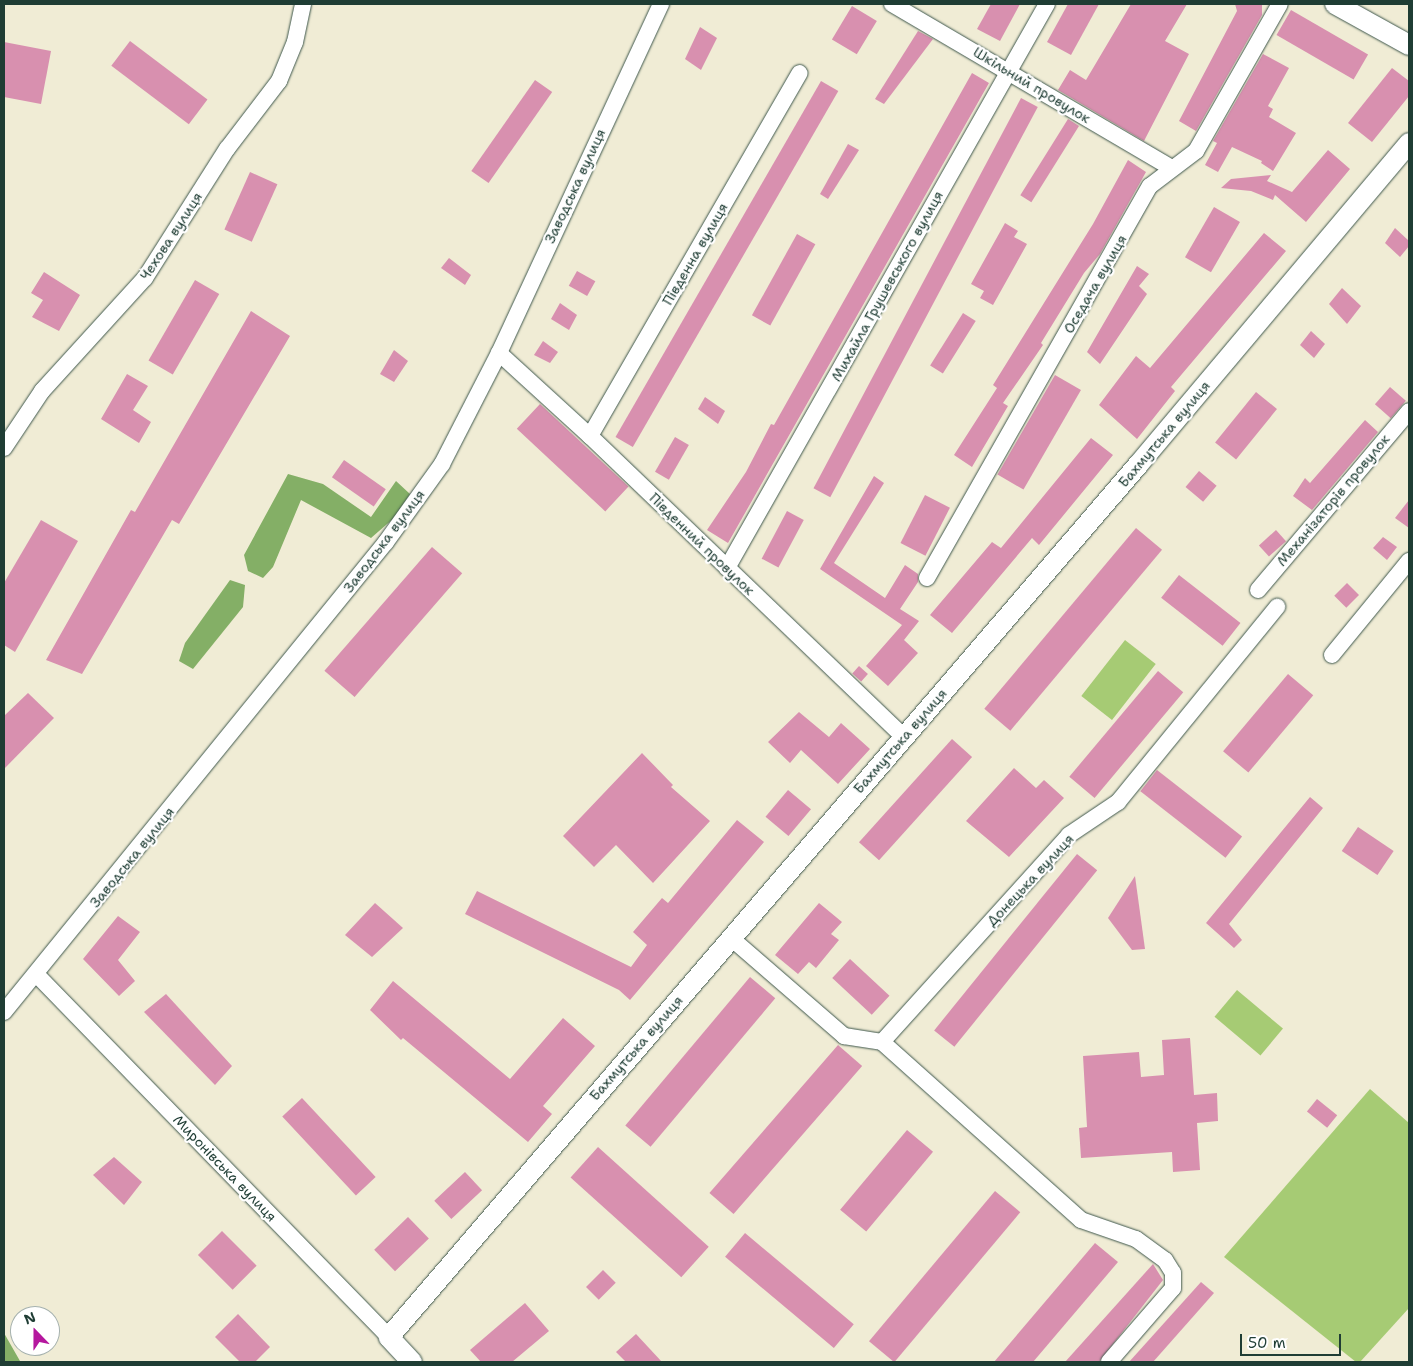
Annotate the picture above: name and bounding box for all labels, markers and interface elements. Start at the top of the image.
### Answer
street label: Шкільний провулок [970,43,1094,127]
street label: Заводська вулиця [541,126,609,246]
street label: Михайла Грушевського вулиця [827,188,947,384]
street label: Чехова вулиця [136,189,206,283]
street label: Південна вулиця [659,200,731,308]
street label: Оседача вулиця [1060,232,1130,336]
street label: Бахмутська вулиця [1115,377,1213,491]
street label: Механізаторів провулок [1273,431,1393,569]
street label: Заводська вулиця [340,486,428,596]
street label: Південний провулок [646,489,758,599]
street label: Бахмутська вулиця [850,685,950,797]
street label: Заводська вулиця [86,803,178,911]
street label: Донецька вулиця [983,830,1077,930]
street label: Бахмутська вулиця [586,992,686,1104]
street label: Миронівська вулиця [170,1111,280,1225]
north arrow [10,1306,60,1356]
text: N [21,1308,38,1328]
scale bar [1243,1324,1344,1356]
text: 50 m [1248,1333,1286,1353]

